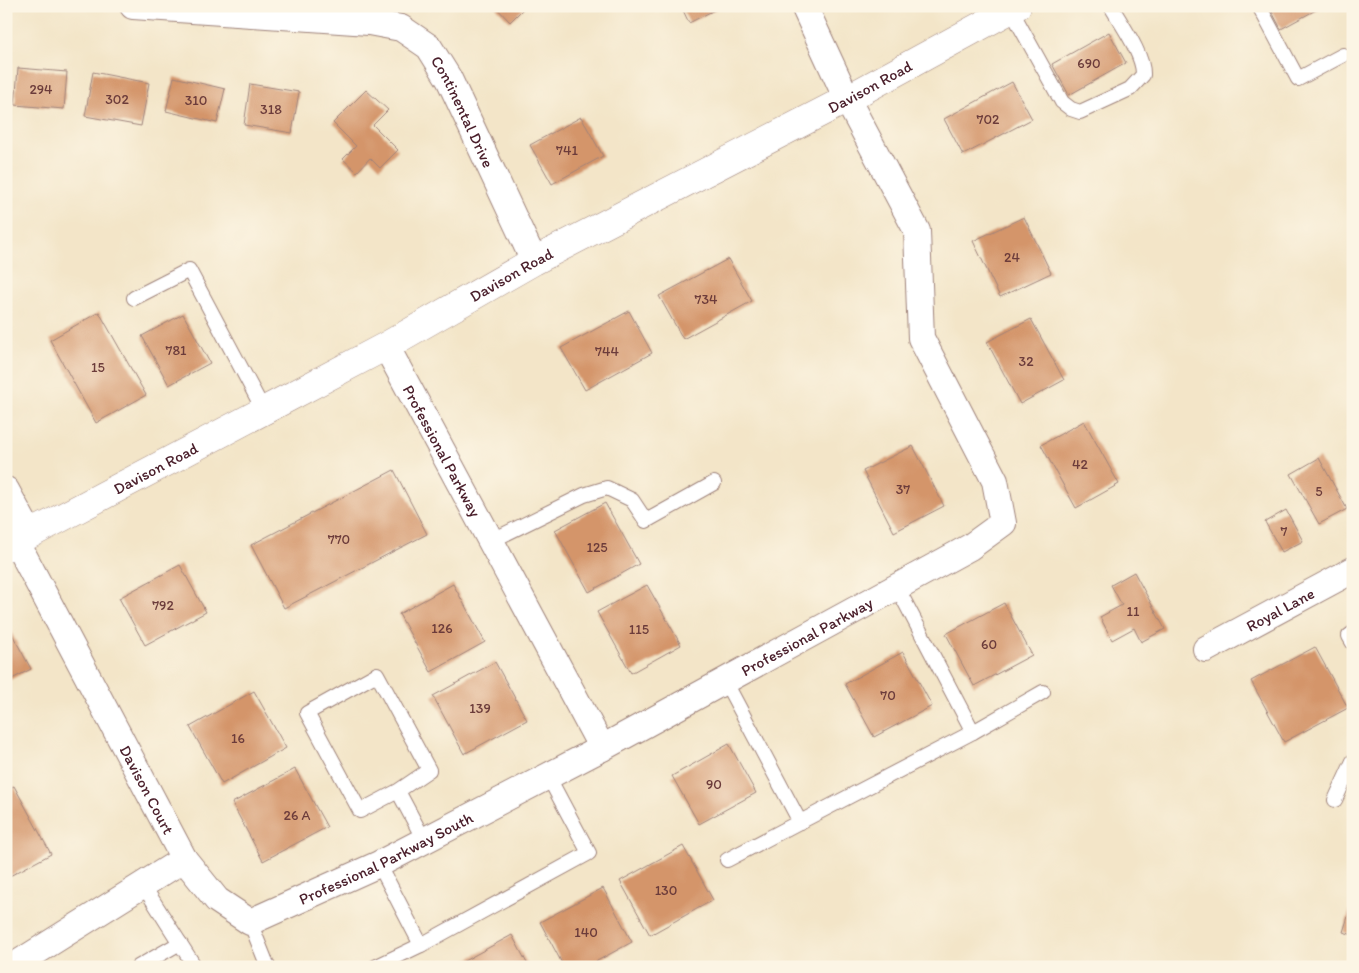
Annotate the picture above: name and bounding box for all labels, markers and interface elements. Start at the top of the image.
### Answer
street label: Continental Drive [427,52,499,171]
house number: 690 [1077,55,1101,72]
street label: Davison Road [825,56,915,117]
house number: 294 [29,81,53,98]
house number: 302 [105,91,129,108]
house number: 310 [185,92,207,109]
house number: 318 [260,101,282,118]
house number: 702 [977,111,1000,128]
house number: 741 [556,142,578,159]
street label: Davison Road [466,243,556,306]
house number: 24 [1004,249,1020,266]
house number: 734 [695,291,718,308]
house number: 781 [165,342,187,359]
house number: 744 [595,343,619,360]
house number: 32 [1019,353,1034,370]
house number: 15 [91,359,105,376]
street label: Professional Parkway [399,382,486,521]
street label: Davison Road [110,438,201,498]
house number: 42 [1072,456,1089,473]
house number: 37 [896,481,910,498]
house number: 5 [1315,483,1323,500]
house number: 7 [1281,523,1288,540]
house number: 770 [328,531,350,548]
house number: 125 [586,539,608,556]
street label: Royal Lane [1243,583,1317,635]
street label: Professional Parkway [738,592,876,680]
house number: 792 [152,597,174,614]
house number: 11 [1127,603,1140,620]
house number: 126 [431,620,453,637]
house number: 115 [629,621,649,638]
house number: 60 [981,636,997,653]
house number: 70 [880,687,896,704]
house number: 139 [469,700,491,717]
house number: 16 [231,730,245,747]
street label: Davison Court [116,742,179,837]
house number: 90 [706,776,722,793]
house number: 26 A [284,807,310,824]
street label: Professional Parkway South [296,807,476,908]
house number: 130 [655,882,677,899]
house number: 140 [574,924,598,941]

